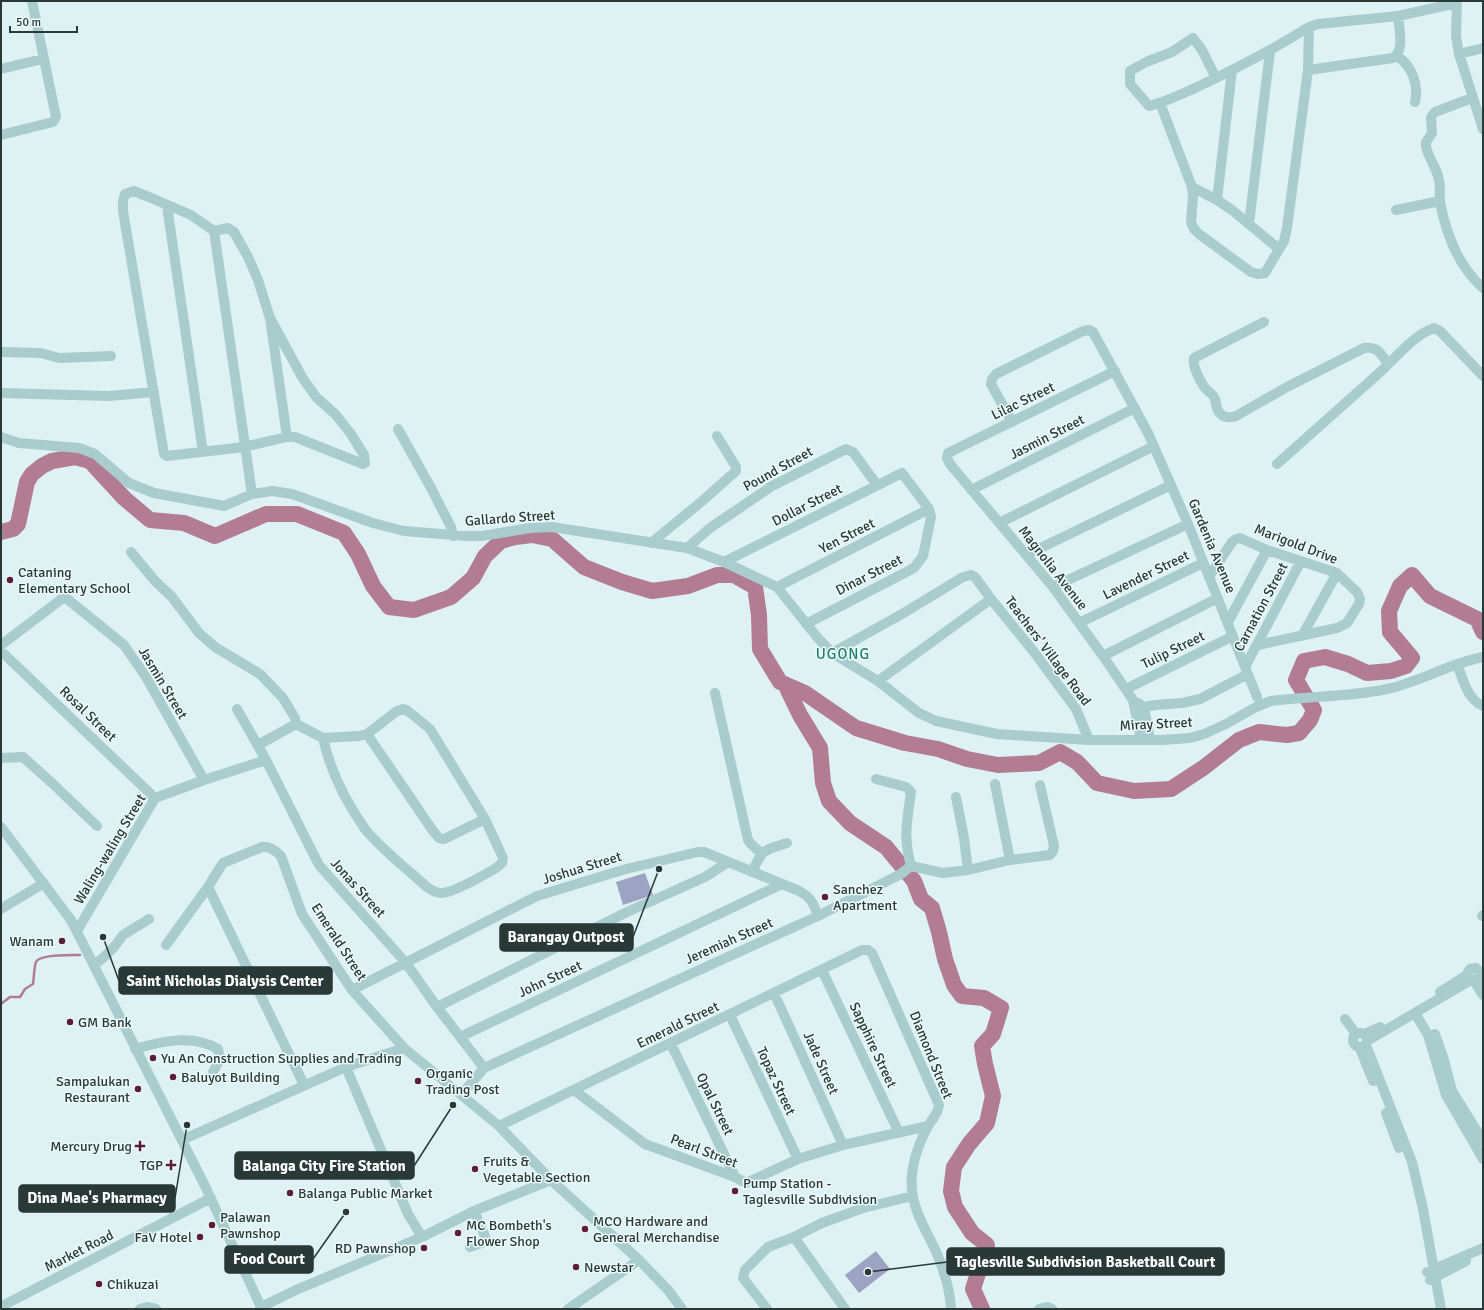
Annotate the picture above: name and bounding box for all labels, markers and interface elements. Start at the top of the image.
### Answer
scale bar [10,8,77,34]
text: 50 m [16,15,41,30]
street label: Lilac Street [989,378,1057,424]
street label: Jasmin Street [1007,411,1087,463]
street label: Pound Street [740,443,816,495]
street label: Dollar Street [769,480,845,530]
street label: Gardenia Avenue [1184,496,1240,596]
street label: Gallardo Street [464,506,556,530]
street label: Yen Street [816,515,878,557]
street label: Marigold Drive [1252,520,1340,568]
street label: Magnolia Avenue [1015,522,1091,614]
street label: Lavender Street [1100,547,1192,603]
street label: Dinar Street [833,551,905,599]
street label: Carnation Street [1230,559,1292,654]
place label: Cataning Elementary School [18,564,131,597]
marker: Cataning Elementary School [5,575,15,585]
street label: Teachers' Village Road [1001,593,1095,709]
street label: Tulip Street [1139,627,1207,673]
street label: Jasmin Street [135,644,191,722]
district label: UGONG [816,645,870,663]
street label: Rosal Street [56,683,120,745]
street label: Miray Street [1119,714,1193,734]
street label: Waling-waling Street [70,791,150,907]
street label: Joshua Street [540,848,624,888]
street label: Jonas Street [327,855,389,921]
place label: Sanchez Apartment [833,881,897,914]
marker: Sanchez Apartment [820,892,830,902]
street label: Emerald Street [308,900,370,984]
street label: Jeremiah Street [682,914,776,968]
callout: Barangay Outpost [500,924,633,951]
text: Barangay Outpost [508,928,625,946]
place label: Wanam [10,933,54,950]
marker: Wanam [57,936,67,946]
street label: John Street [515,957,585,1001]
callout: Saint Nicholas Dialysis Center [119,967,332,994]
text: Saint Nicholas Dialysis Center [127,972,324,990]
street label: Emerald Street [634,998,722,1052]
street label: Sapphire Street [846,999,900,1091]
street label: Diamond Street [906,1009,956,1101]
place label: GM Bank [78,1014,132,1031]
marker: GM Bank [65,1017,75,1027]
street label: Jade Street [800,1029,842,1097]
street label: Topaz Street [753,1044,799,1118]
place label: Yu An Construction Supplies and Trading [161,1050,402,1067]
marker: Yu An Construction Supplies and Trading [148,1053,158,1063]
place label: Organic Trading Post [426,1065,500,1098]
place label: Baluyot Building [181,1069,280,1086]
street label: Opal Street [693,1070,737,1138]
marker: Baluyot Building [168,1072,178,1082]
place label: Sampalukan Restaurant [56,1073,130,1106]
marker: Organic Trading Post [413,1076,423,1086]
marker: Sampalukan Restaurant [133,1084,143,1094]
street label: Pearl Street [668,1130,740,1172]
place label: Mercury Drug [50,1138,132,1155]
marker: Mercury Drug [135,1141,145,1151]
callout: Balanga City Fire Station [235,1152,414,1179]
place label: Fruits & Vegetable Section [483,1153,590,1186]
place label: TGP [140,1157,163,1174]
text: Balanga City Fire Station [242,1157,406,1175]
marker: TGP [166,1160,176,1170]
marker: Fruits & Vegetable Section [470,1164,480,1174]
place label: Pump Station - Taglesville Subdivision [743,1175,877,1208]
callout: Dina Mae's Pharmacy [19,1185,175,1212]
place label: Balanga Public Market [298,1185,433,1202]
marker: Pump Station - Taglesville Subdivision [730,1186,740,1196]
marker: Balanga Public Market [285,1188,295,1198]
text: Dina Mae's Pharmacy [27,1189,167,1207]
place label: Palawan Pawnshop [220,1209,281,1242]
place label: MCO Hardware and General Merchandise [593,1213,719,1246]
place label: MC Bombeth's Flower Shop [466,1217,552,1250]
marker: Palawan Pawnshop [207,1220,217,1230]
marker: MCO Hardware and General Merchandise [580,1224,590,1234]
street label: Market Road [42,1226,116,1276]
marker: MC Bombeth's Flower Shop [453,1228,463,1238]
place label: FaV Hotel [134,1229,192,1246]
marker: FaV Hotel [195,1232,205,1242]
place label: RD Pawnshop [335,1240,416,1257]
marker: RD Pawnshop [419,1243,429,1253]
callout: Food Court [225,1246,313,1273]
callout: Taglesville Subdivision Basketball Court [947,1248,1224,1275]
text: Food Court [233,1250,305,1268]
text: Taglesville Subdivision Basketball Court [955,1253,1216,1271]
place label: Newstar [584,1259,635,1276]
marker: Newstar [571,1262,581,1272]
place label: Chikuzai [107,1276,158,1293]
marker: Chikuzai [94,1279,104,1289]

